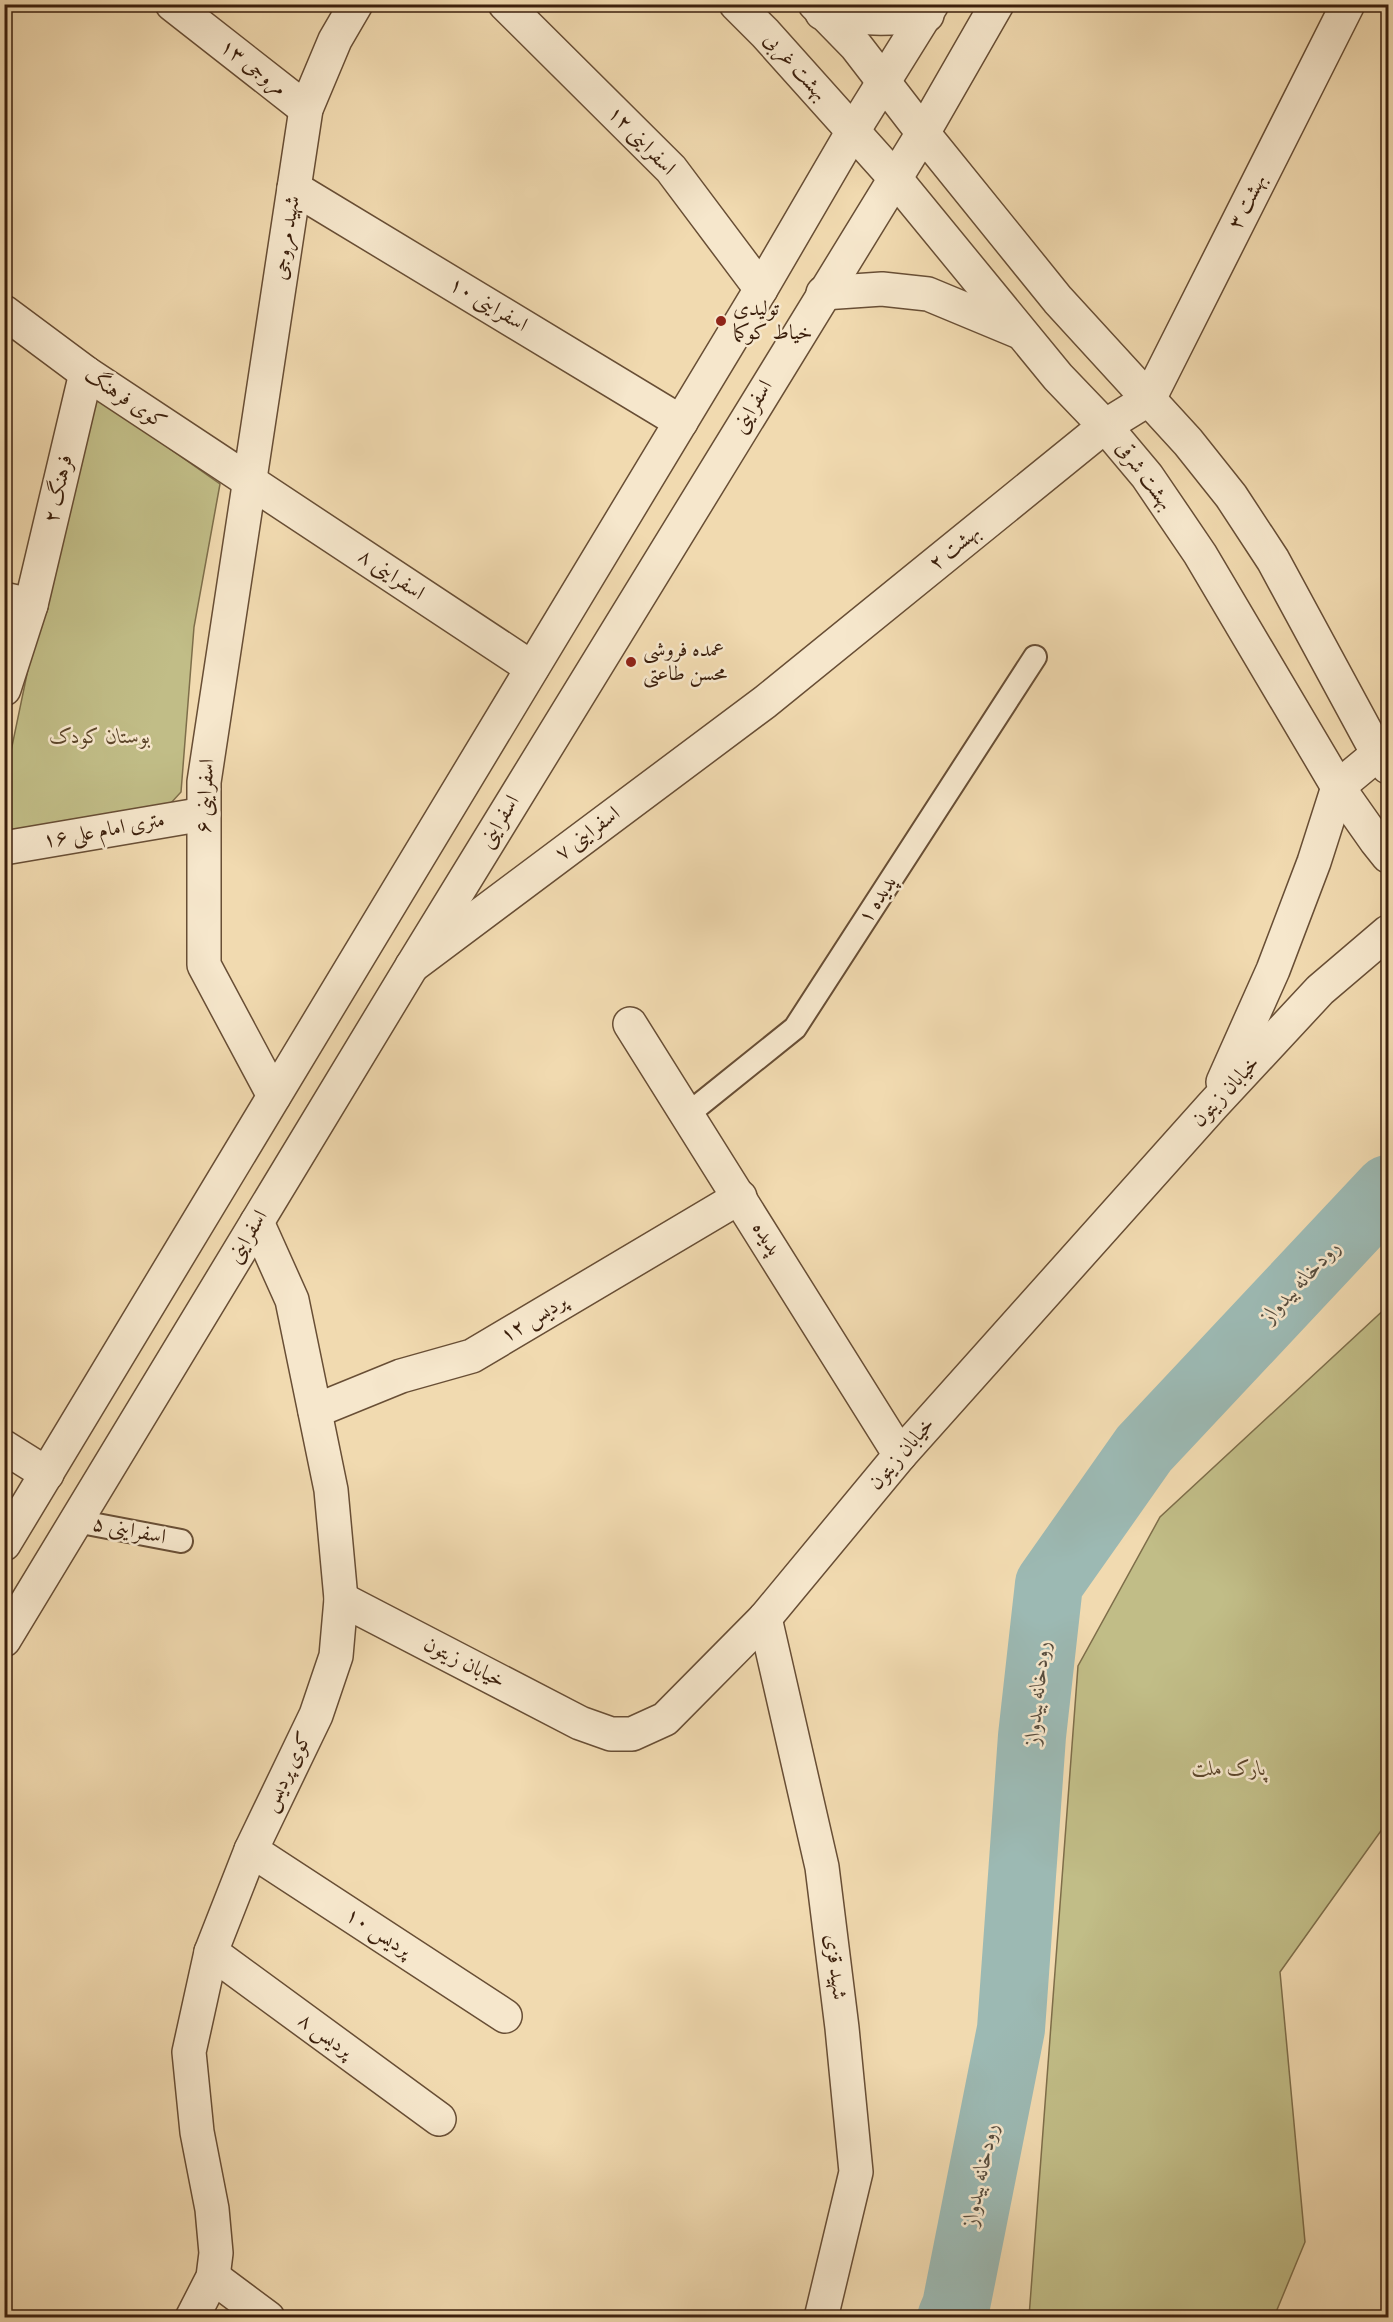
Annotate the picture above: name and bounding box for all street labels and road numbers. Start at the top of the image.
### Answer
street label: بهشت غربی [757,27,833,107]
street label: مروجی ۱۳ [214,33,292,103]
street label: اسفراینی ۱۲ [601,100,681,182]
street label: بهشت ۳ [1223,170,1273,234]
street label: شهید مروجی [267,194,307,282]
street label: اسفراینی ۱۰ [444,271,532,339]
street label: کوی فرهنگ [79,361,172,436]
street label: اسفراینی [727,375,779,439]
street label: بهشت شرقی [1109,436,1179,516]
street label: فرهنگ ۲ [37,452,80,525]
street label: بهشت ۲ [924,519,986,577]
street label: اسفراینی ۸ [353,543,429,607]
street label: اسفراینی ۶ [191,758,221,834]
street label: اسفراینی [474,790,526,854]
street label: اسفراینی ۷ [550,801,626,867]
street label: ۱۶ متری امام علی [41,807,168,858]
street label: پدیده ۱ [853,871,903,929]
street label: خیابان زیتون [1186,1051,1266,1133]
street label: اسفراینی [222,1205,274,1269]
street label: پدیده [745,1217,787,1261]
street label: پردیس ۱۲ [496,1287,574,1349]
street label: خیابان زیتون [863,1412,941,1496]
street label: اسفراینی ۵ [90,1511,168,1551]
street label: خیابان زیتون [419,1631,509,1695]
street label: کوی پردیس [257,1727,319,1817]
street label: پردیس ۱۰ [340,1902,418,1966]
street label: شهید قزی [818,1933,852,2001]
street label: پردیس ۸ [292,2007,360,2066]

